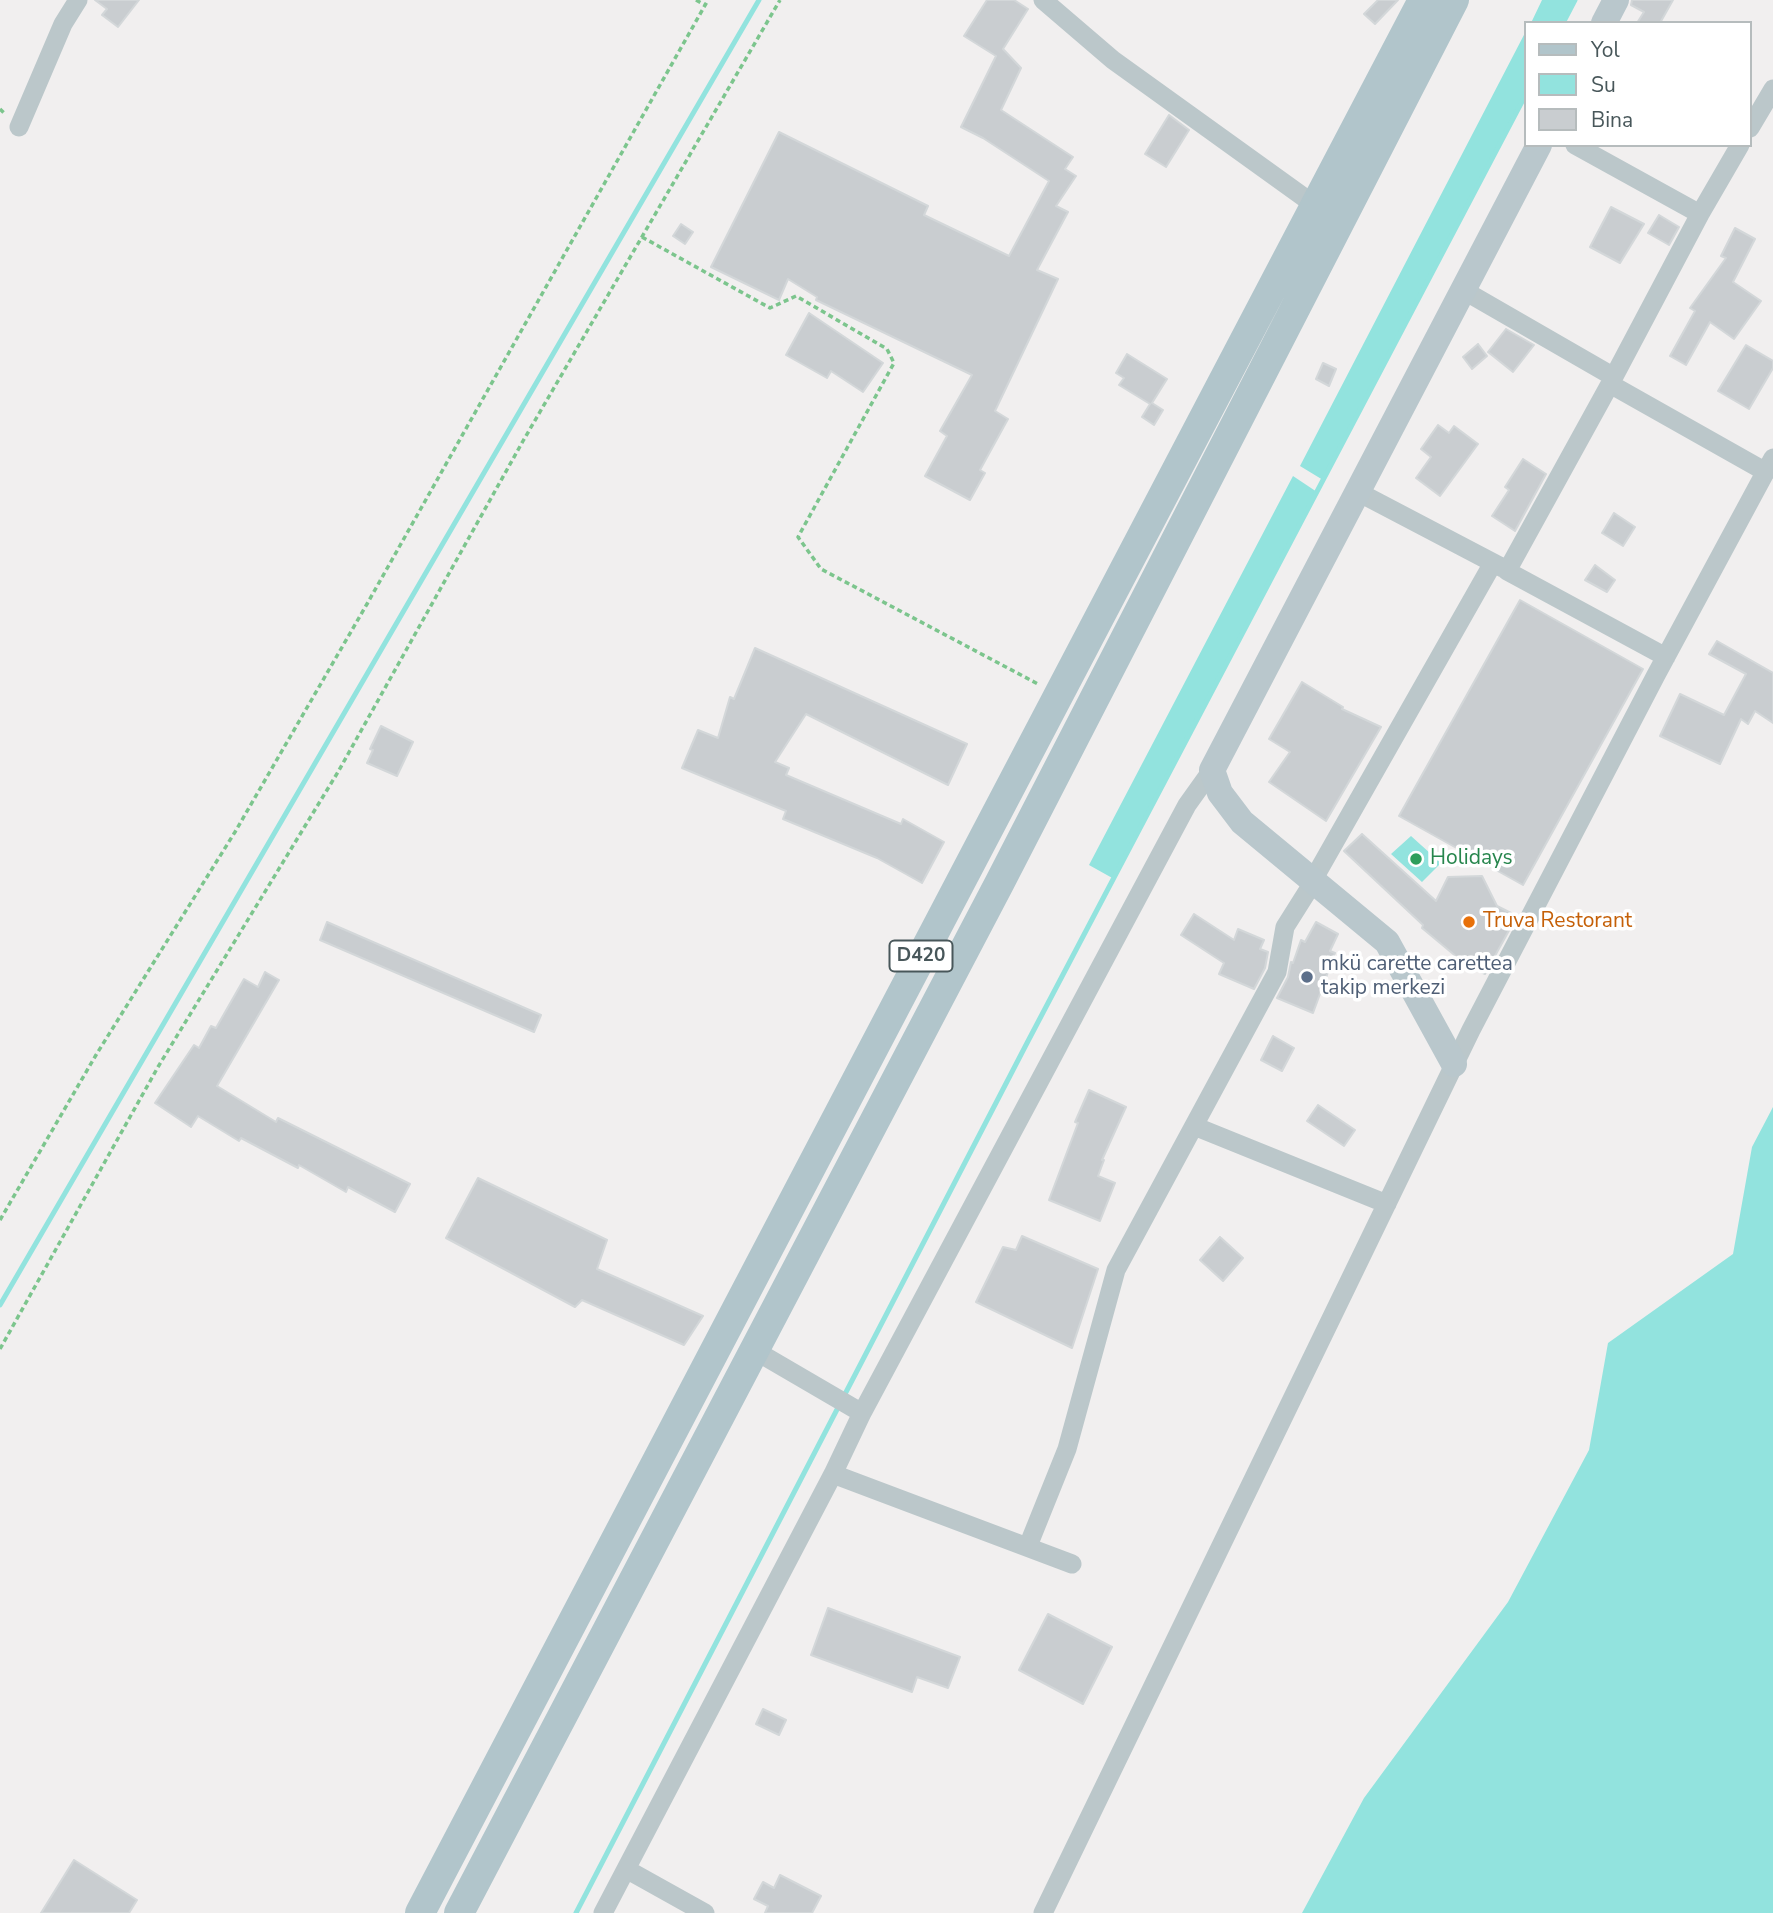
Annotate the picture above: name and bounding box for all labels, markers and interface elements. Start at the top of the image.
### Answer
legend [1524,21,1752,147]
text: Yol [1591,36,1620,64]
text: Su [1591,71,1616,99]
text: Bina [1591,106,1633,134]
place label: Holidays [1430,846,1513,872]
marker: Holidays [1408,851,1424,867]
place label: Truva Restorant [1483,909,1632,935]
marker: Truva Restorant [1461,914,1477,930]
road number: D420 [890,940,953,972]
place label: mkü carette carettea takip merkezi [1321,952,1513,1002]
marker: mkü carette carettea takip merkezi [1299,969,1315,985]

